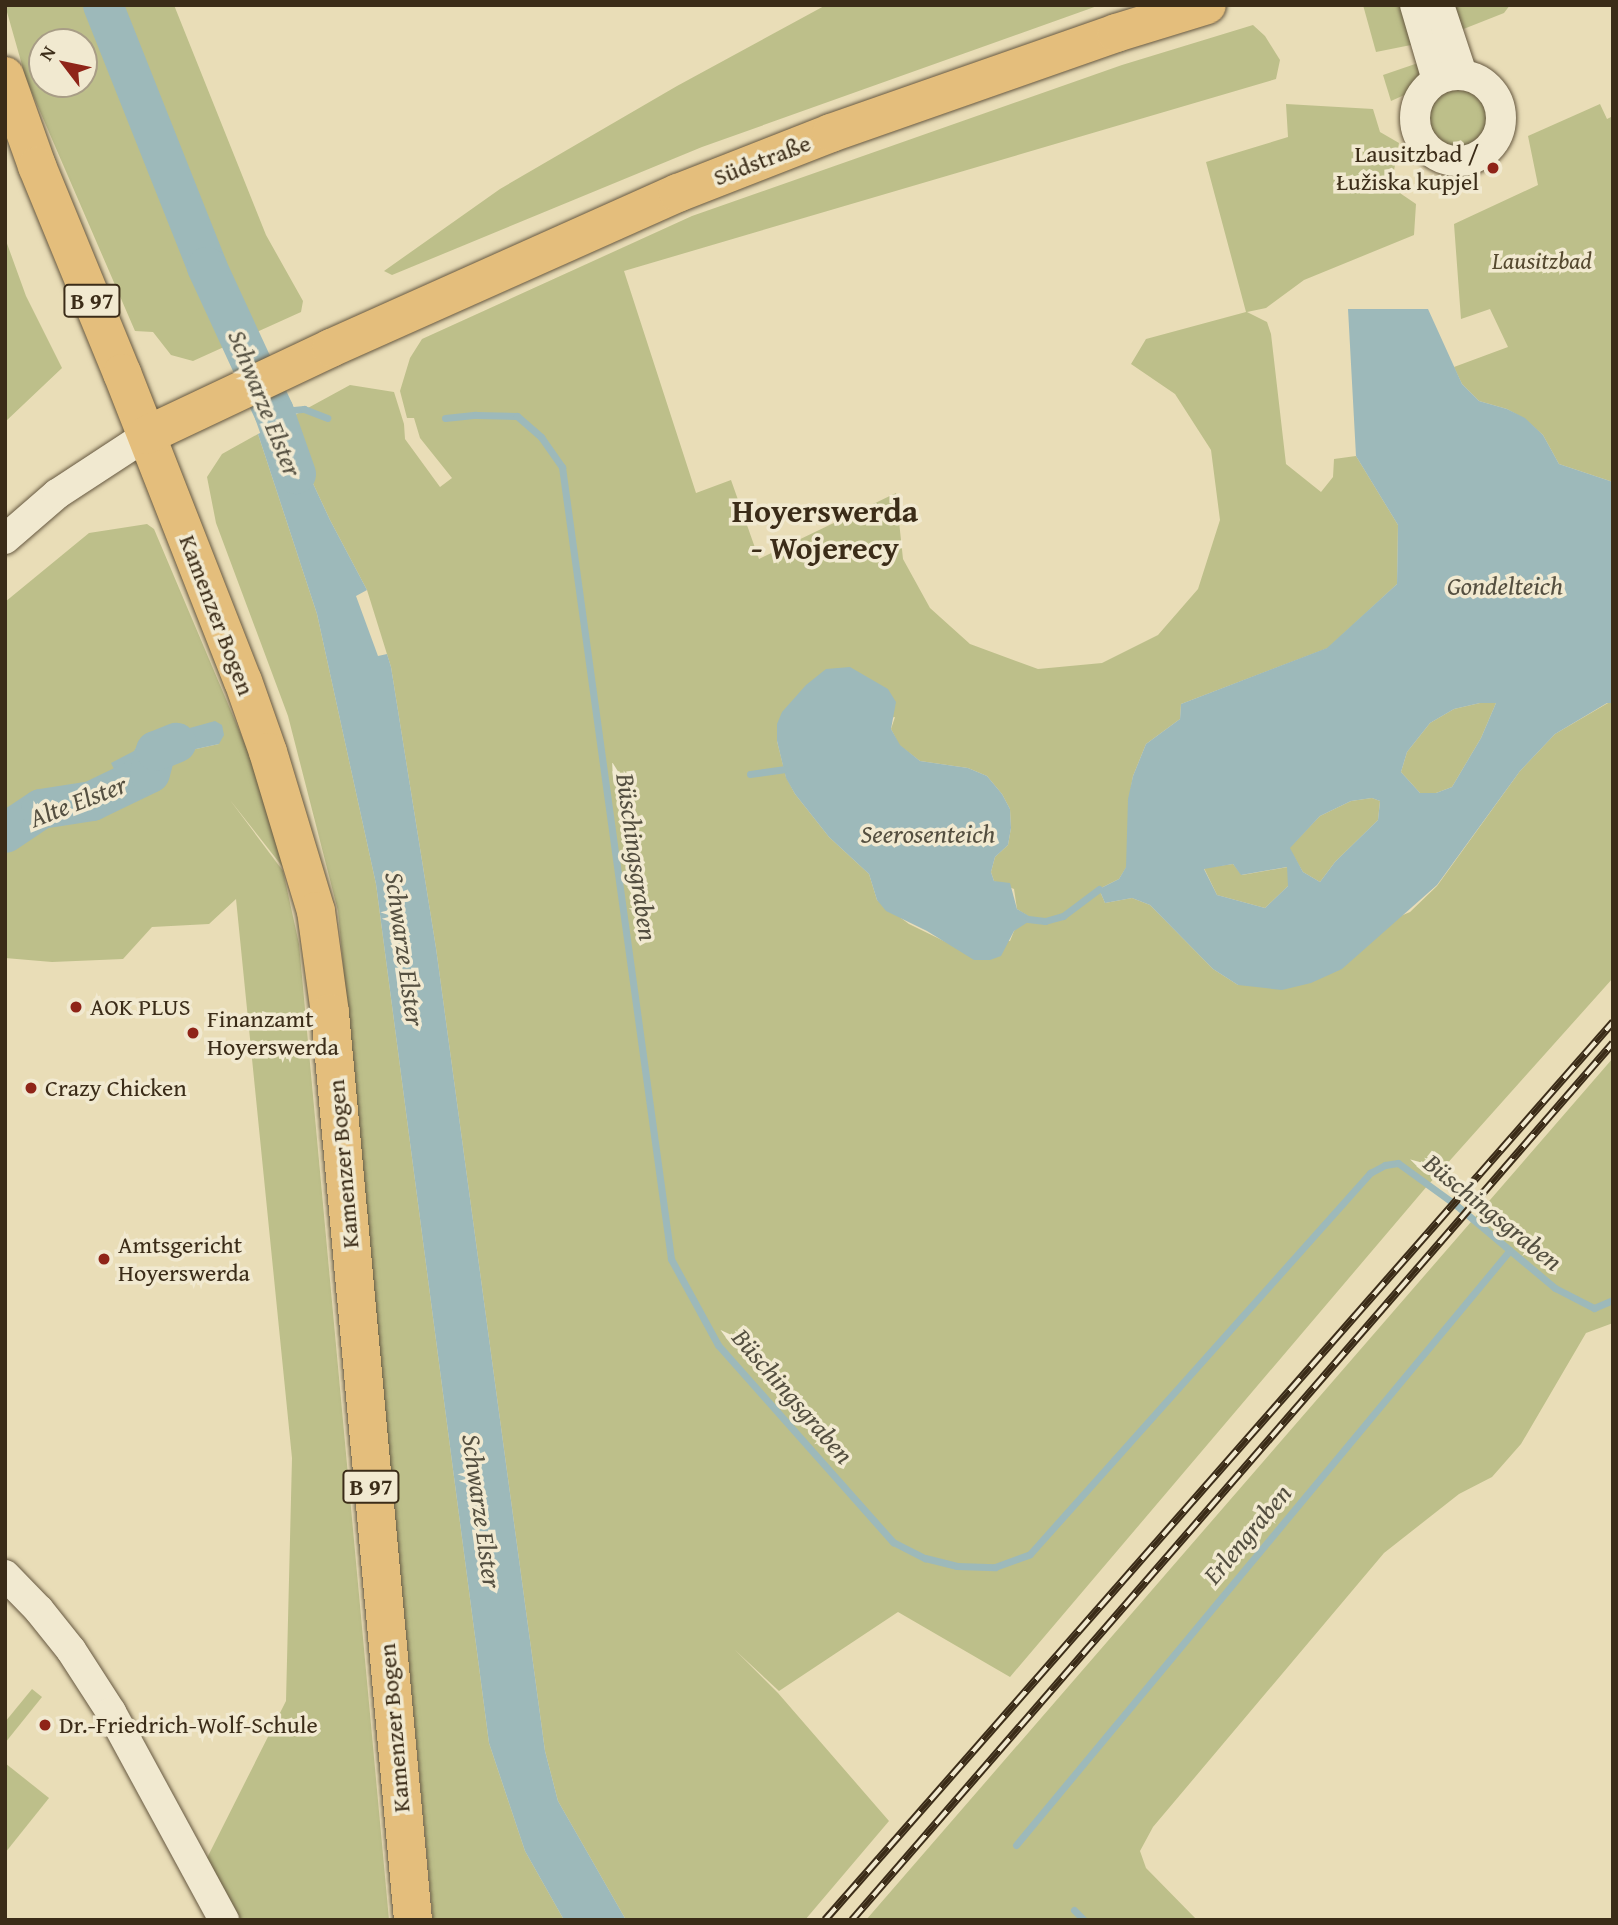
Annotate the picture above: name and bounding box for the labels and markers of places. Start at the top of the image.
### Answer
place label: Lausitzbad / Łužiska kupjel [1336,140,1479,196]
marker: Lausitzbad / Łužiska kupjel [1485,160,1501,176]
place label: AOK PLUS [90,993,190,1021]
marker: AOK PLUS [68,999,84,1015]
place label: Finanzamt Hoyerswerda [207,1005,339,1061]
marker: Finanzamt Hoyerswerda [185,1025,201,1041]
place label: Crazy Chicken [45,1074,187,1102]
marker: Crazy Chicken [23,1080,39,1096]
place label: Amtsgericht Hoyerswerda [118,1231,250,1287]
marker: Amtsgericht Hoyerswerda [96,1251,112,1267]
place label: Dr.-Friedrich-Wolf-Schule [59,1711,318,1739]
marker: Dr.-Friedrich-Wolf-Schule [37,1717,53,1733]

